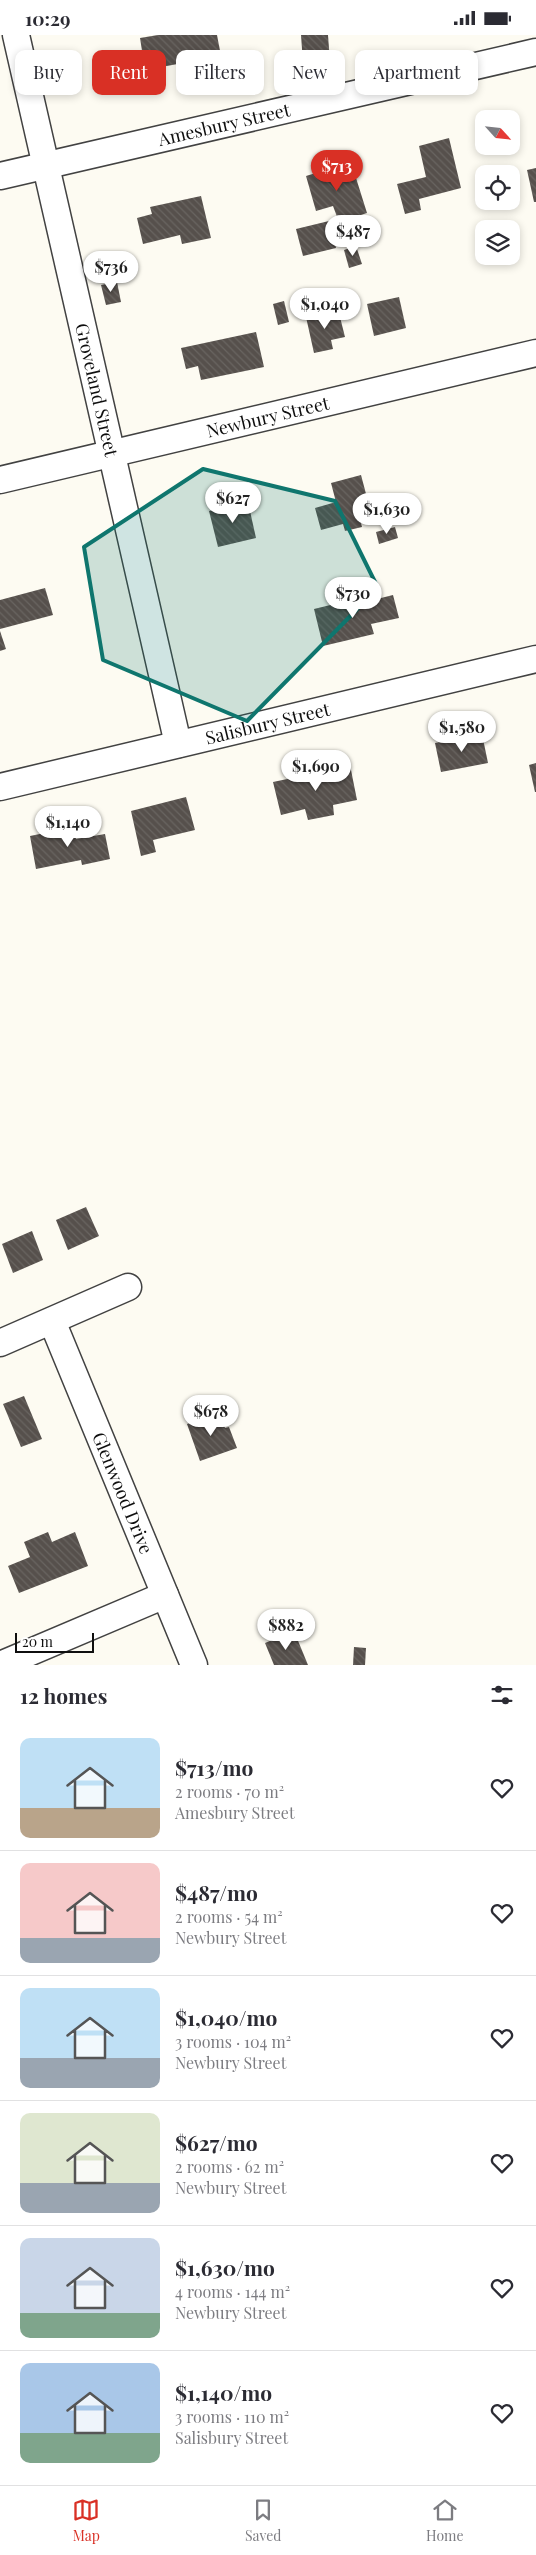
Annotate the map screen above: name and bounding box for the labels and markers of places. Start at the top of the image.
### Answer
pin: $713 [307,149,367,192]
pin: $487 [323,215,383,257]
pin: $736 [81,251,141,293]
pin: $1,040 [284,287,366,330]
pin: $627 [203,481,263,524]
pin: $1,630 [346,493,428,535]
pin: $730 [323,577,383,619]
pin: $1,580 [421,711,503,753]
pin: $1,690 [275,749,357,792]
pin: $1,140 [27,805,109,848]
pin: $678 [181,1395,241,1437]
pin: $882 [256,1609,316,1651]

